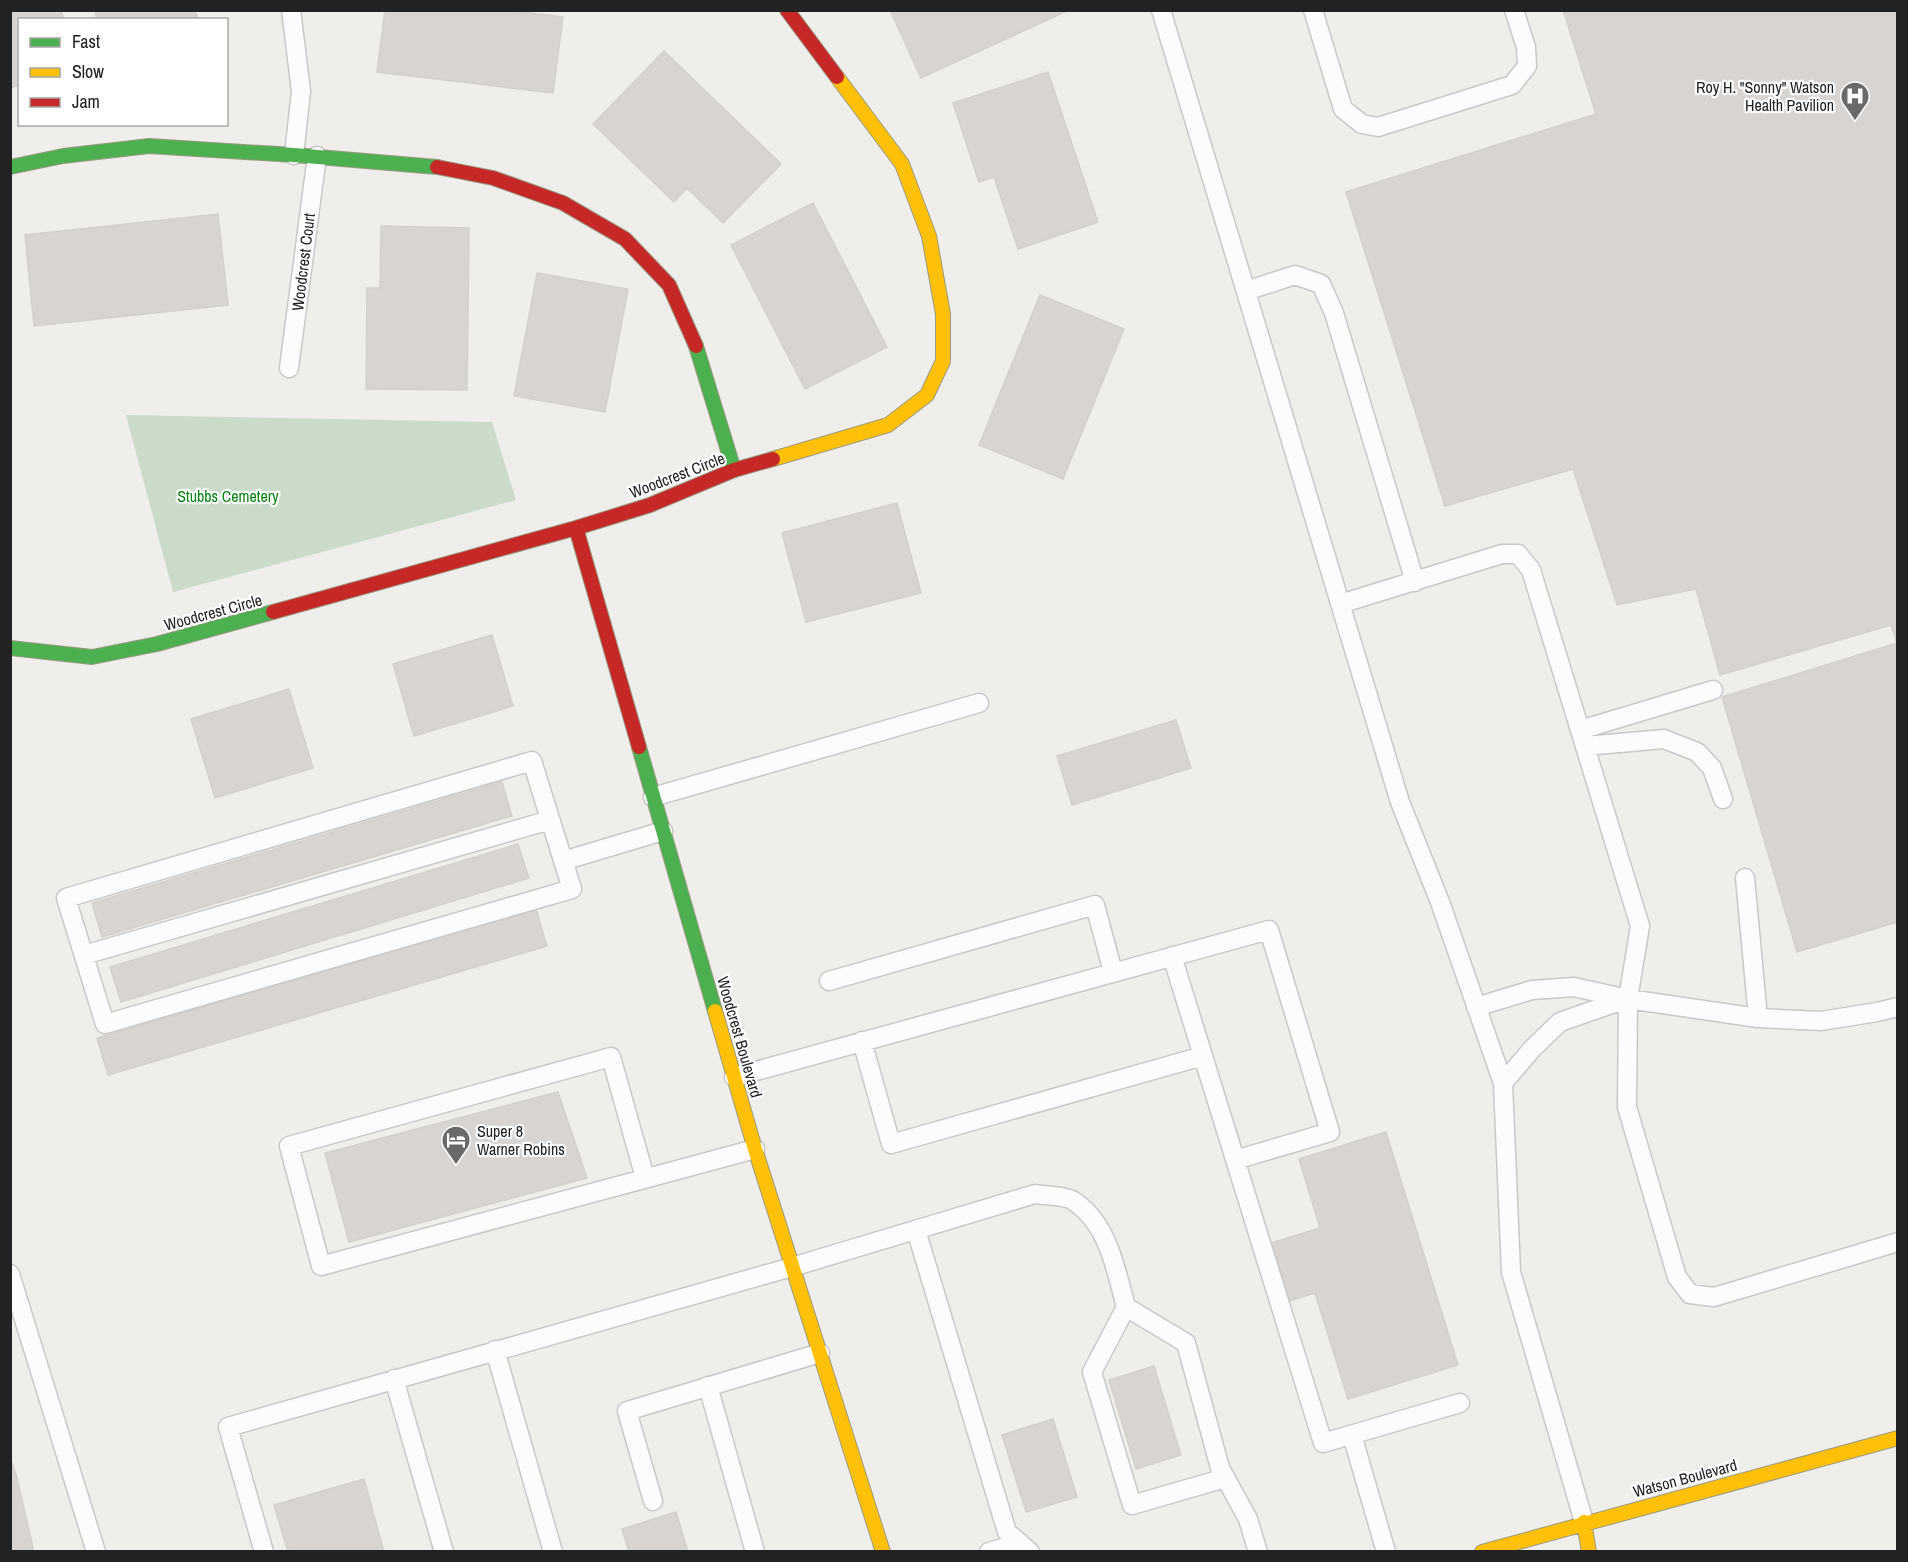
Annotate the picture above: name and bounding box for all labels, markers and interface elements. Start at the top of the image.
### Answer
legend [18,18,228,126]
text: Fast [72,29,100,54]
text: Slow [72,59,104,84]
place label: Roy H. "Sonny" Watson Health Pavilion [1696,76,1834,116]
hospital icon: Roy H. "Sonny" Watson Health Pavilion [1839,80,1871,122]
text: Jam [72,89,100,114]
street label: Woodcrest Court [286,212,320,312]
street label: Woodcrest Circle [626,447,728,503]
park label: Stubbs Cemetery [177,485,279,507]
street label: Woodcrest Circle [162,588,264,636]
street label: Woodcrest Boulevard [712,974,768,1100]
place label: Super 8 Warner Robins [477,1120,565,1160]
hotel icon: Super 8 Warner Robins [440,1124,472,1166]
street label: Watson Boulevard [1631,1454,1739,1502]

